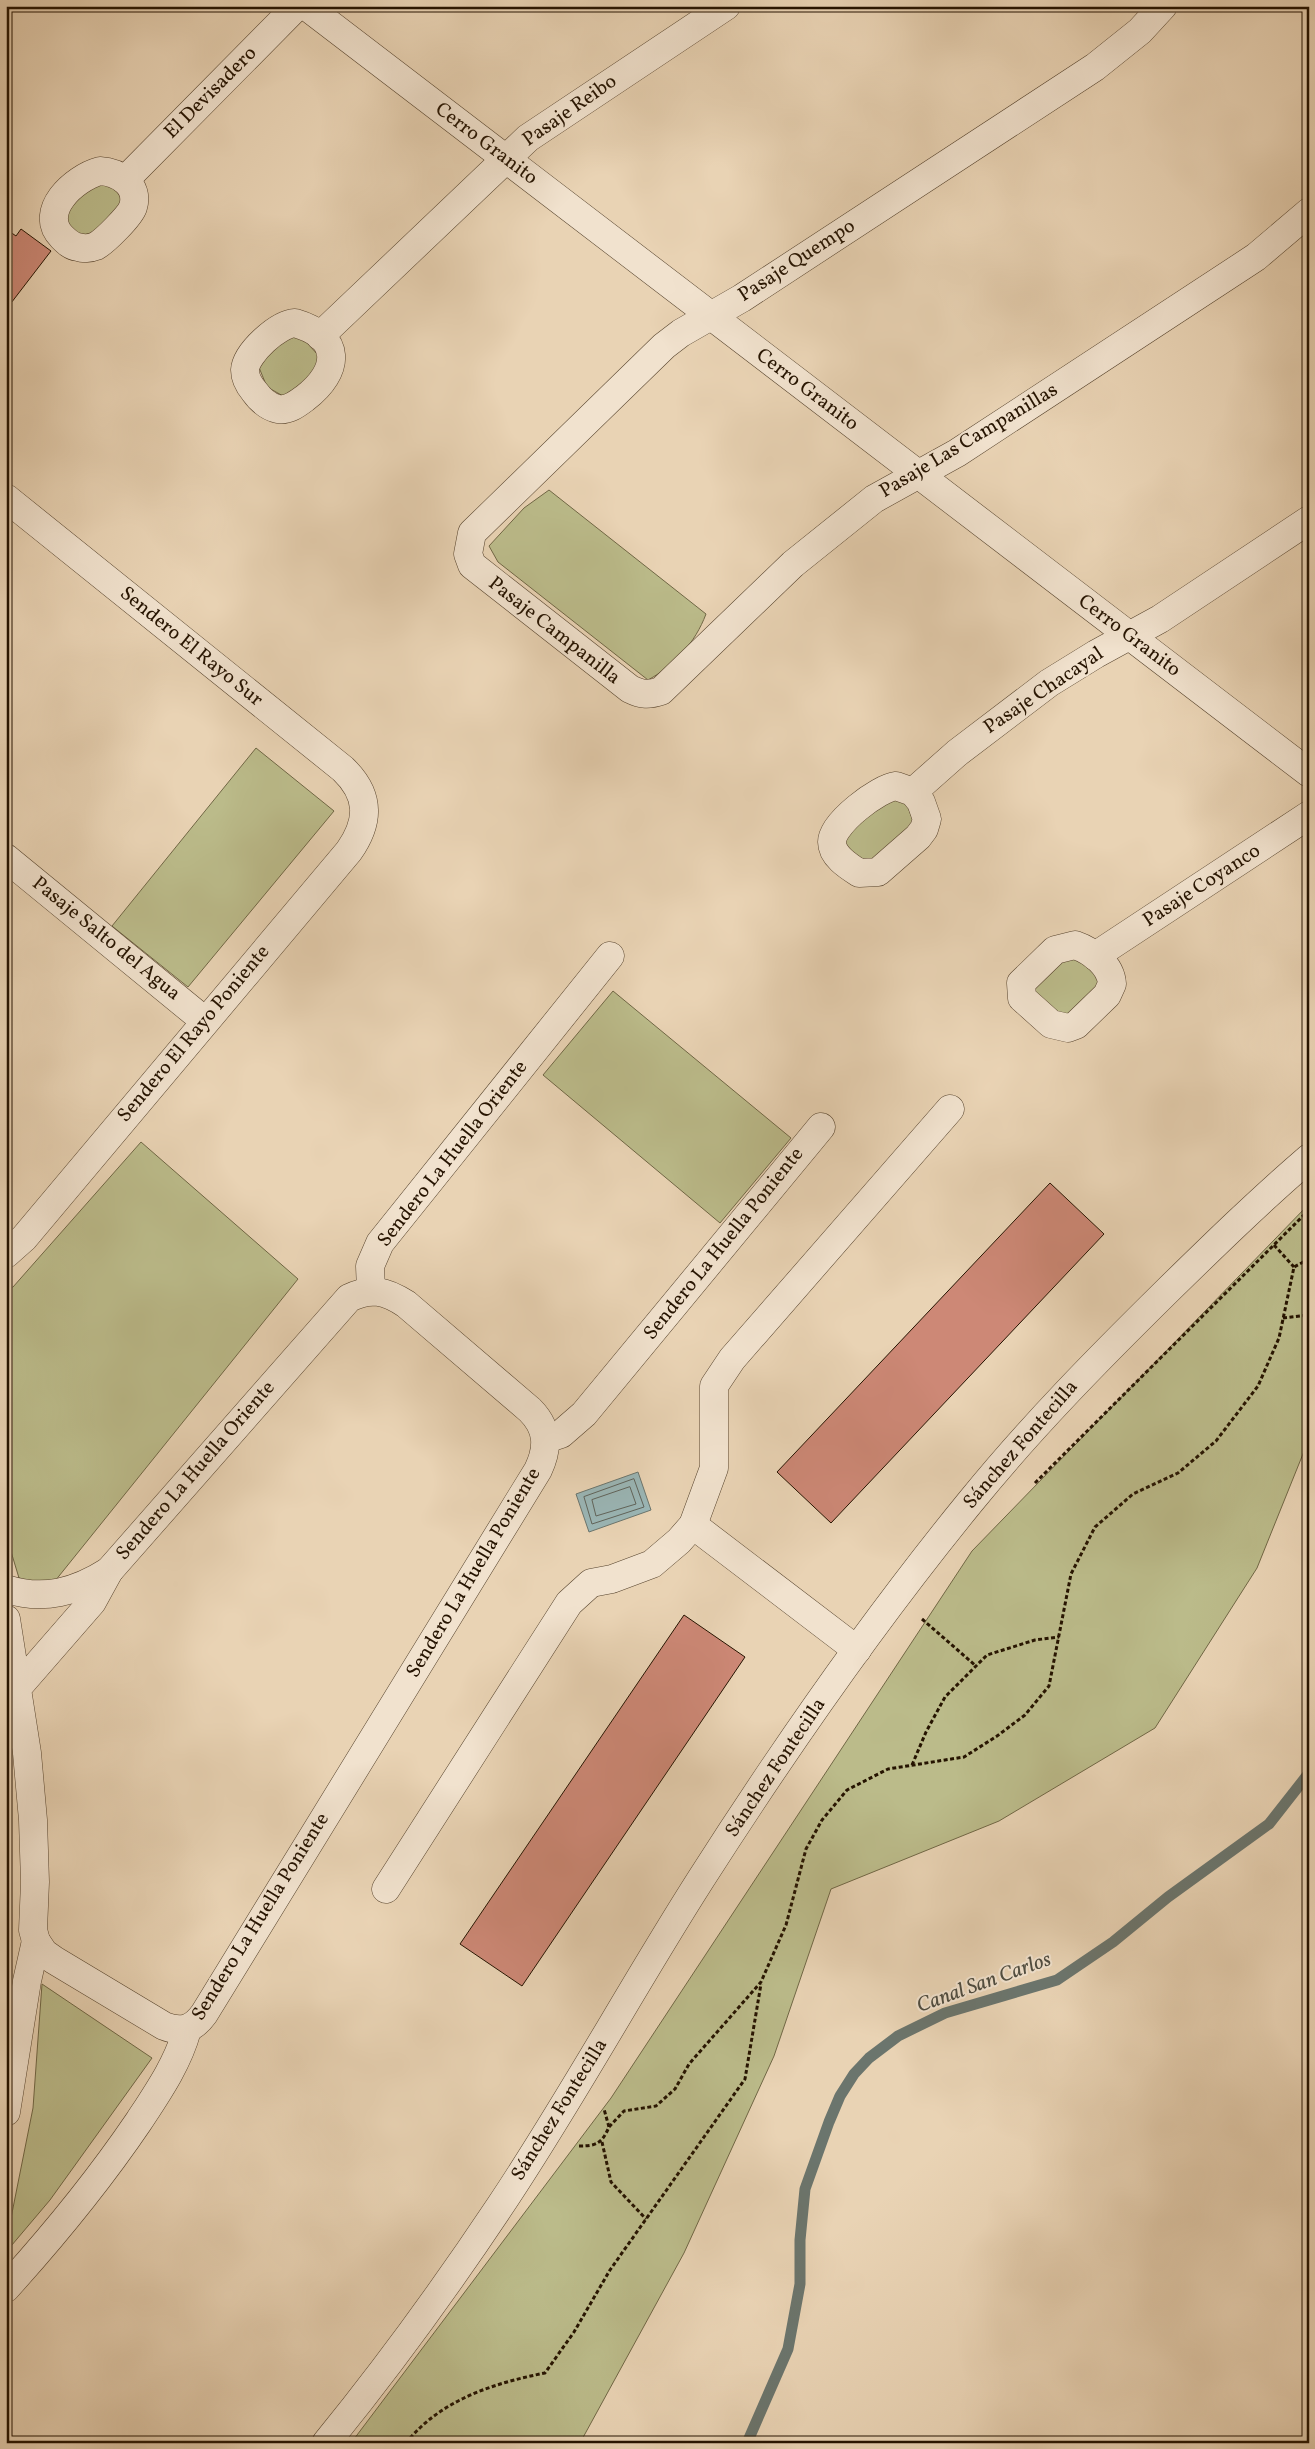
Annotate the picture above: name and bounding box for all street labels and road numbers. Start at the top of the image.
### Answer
street label: El Devisadero [158,40,264,146]
street label: Pasaje Reibo [517,68,623,154]
street label: Cerro Granito [429,96,543,192]
street label: Pasaje Quempo [733,213,861,309]
street label: Cerro Granito [750,342,864,438]
street label: Pasaje Las Campanillas [875,377,1063,505]
street label: Pasaje Campanilla [482,570,626,692]
street label: Sendero El Rayo Sur [113,580,269,714]
street label: Cerro Granito [1072,588,1186,684]
street label: Pasaje Chacayal [978,640,1110,742]
street label: Pasaje Coyanco [1138,837,1266,935]
street label: Pasaje Salto del Agua [26,870,186,1008]
street label: Sendero El Rayo Poniente [111,939,277,1129]
street label: Sendero La Huella Oriente [371,1055,535,1253]
street label: Sendero La Huella Poniente [637,1142,811,1346]
street label: Sánchez Fontecilla [957,1374,1085,1516]
street label: Sendero La Huella Oriente [110,1375,282,1567]
street label: Sendero La Huella Poniente [400,1463,548,1683]
street label: Sánchez Fontecilla [719,1693,833,1843]
street label: Sendero La Huella Poniente [185,1808,337,2026]
street label: Sánchez Fontecilla [505,2034,615,2186]

